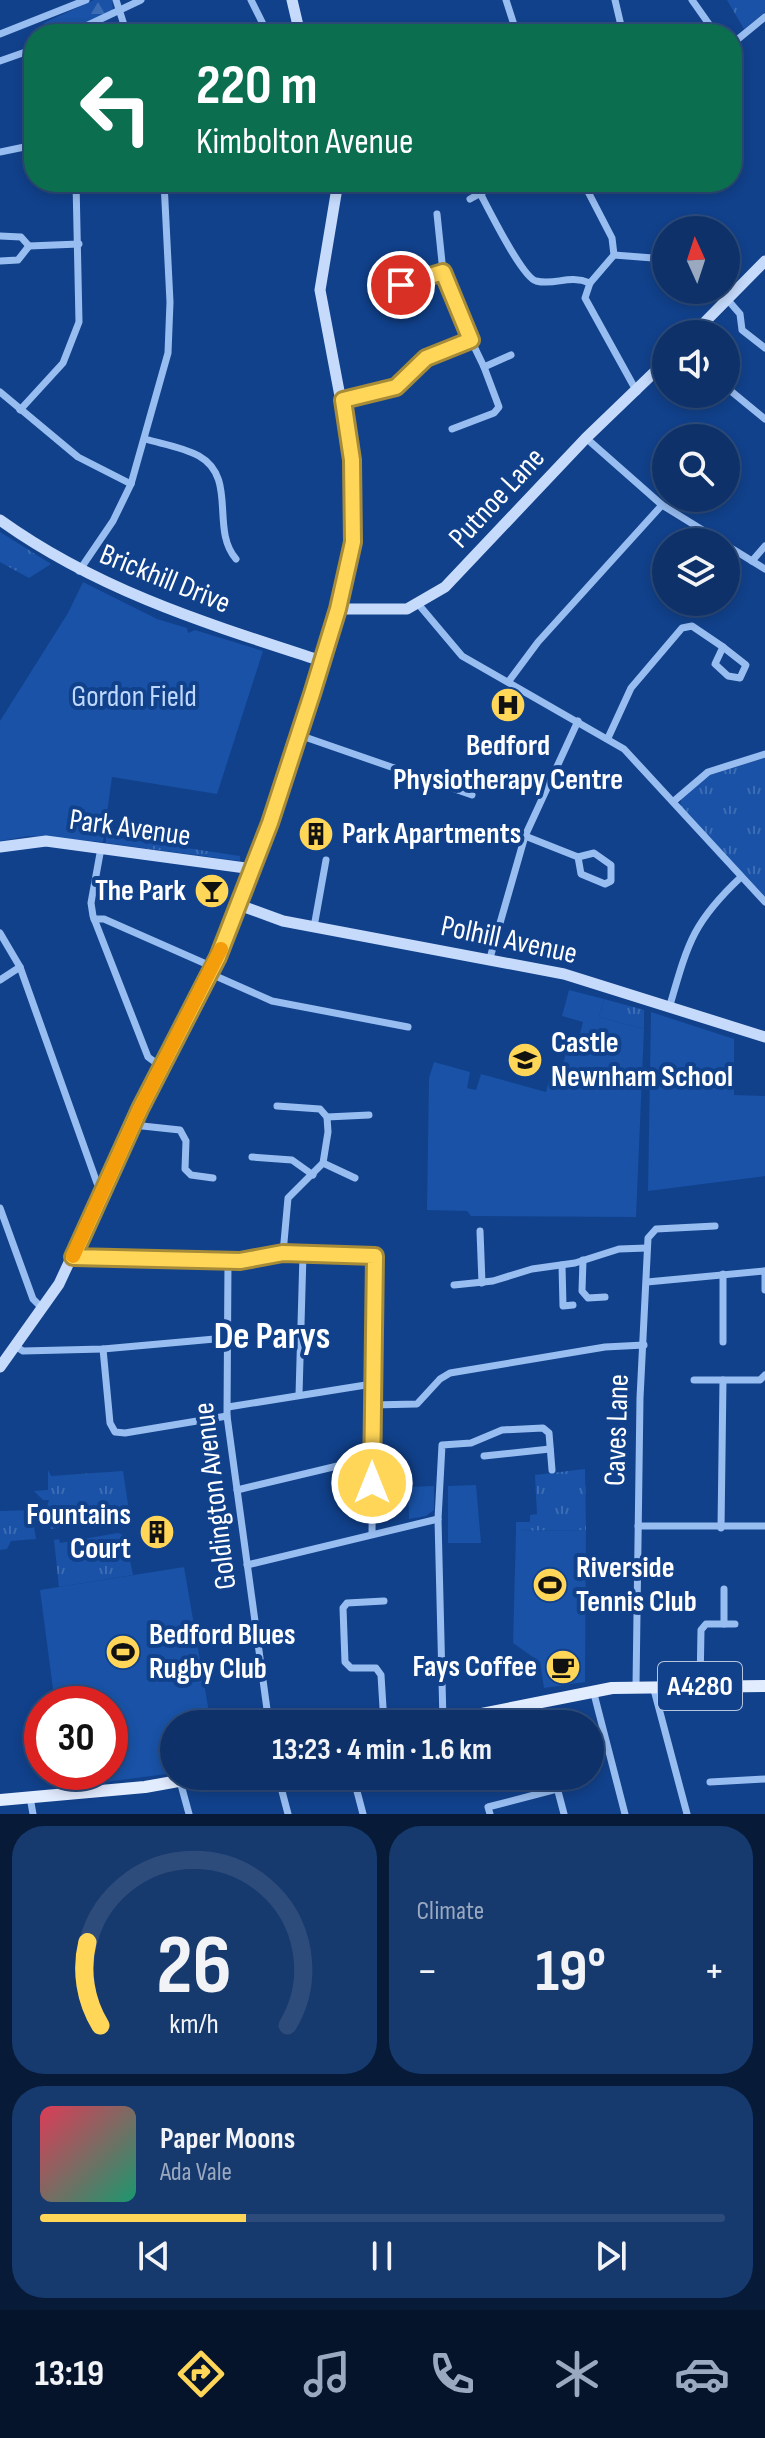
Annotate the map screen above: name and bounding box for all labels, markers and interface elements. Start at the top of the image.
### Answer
text: 220 m [196,53,318,120]
icon: left [64,56,168,160]
text: Kimbolton Avenue [196,121,414,164]
north arrow [652,216,740,304]
map controls [652,216,740,616]
pin [367,251,435,319]
icon: arrive [379,263,423,307]
button: sound [652,320,740,408]
button: search [652,424,740,512]
street label: Putnoe Lane [442,440,552,556]
button: layers [652,528,740,616]
street label: Brickhill Drive [94,537,236,621]
park label: Gordon Field [71,679,197,715]
hospital icon: Bedford Physiotherapy Centre [489,686,527,724]
place label: Bedford Physiotherapy Centre [393,728,623,798]
street label: Park Avenue [67,802,193,854]
building icon: Park Apartments [297,815,335,853]
place label: Park Apartments [342,816,521,852]
bar icon: The Park [193,872,231,910]
place label: The Park [95,873,186,909]
street label: Polhill Avenue [438,908,580,972]
place label: Castle Newnham School [551,1025,733,1095]
school or university icon: Castle Newnham School [506,1041,544,1079]
district label: De Parys [214,1314,330,1359]
street label: Caves Lane [597,1373,637,1487]
street label: Goldington Avenue [186,1400,244,1592]
position arrow [330,1441,414,1525]
place label: Fountains Court [26,1497,131,1567]
building icon: Fountains Court [138,1513,176,1551]
place label: Riverside Tennis Club [576,1550,697,1620]
sports icon: Riverside Tennis Club [531,1566,569,1604]
place label: Bedford Blues Rugby Club [149,1617,296,1687]
sports icon: Bedford Blues Rugby Club [104,1633,142,1671]
cafe icon: Fays Coffee [544,1648,582,1686]
place label: Fays Coffee [413,1649,537,1685]
road number: A4280 [658,1662,742,1710]
speed limit sign: 30 [24,1686,128,1790]
text: 13:23 · 4 min · 1.6 km [272,1732,492,1768]
text: Climate [417,1896,484,1927]
text: 26 [156,1917,232,2017]
text: 19° [535,1936,606,2008]
text: − [417,1945,438,1998]
text: + [703,1945,725,1998]
text: km/h [170,2007,219,2042]
text: Paper Moons [160,2121,295,2157]
text: Ada Vale [160,2157,232,2188]
icon: previous [132,2234,176,2278]
icon: pause [360,2234,404,2278]
icon: next [589,2234,633,2278]
icon: directions [173,2346,229,2402]
icon: music [299,2346,355,2402]
icon: phone [424,2346,480,2402]
icon: climate [549,2346,605,2402]
icon: car [674,2346,730,2402]
text: 13:19 [35,2353,104,2396]

